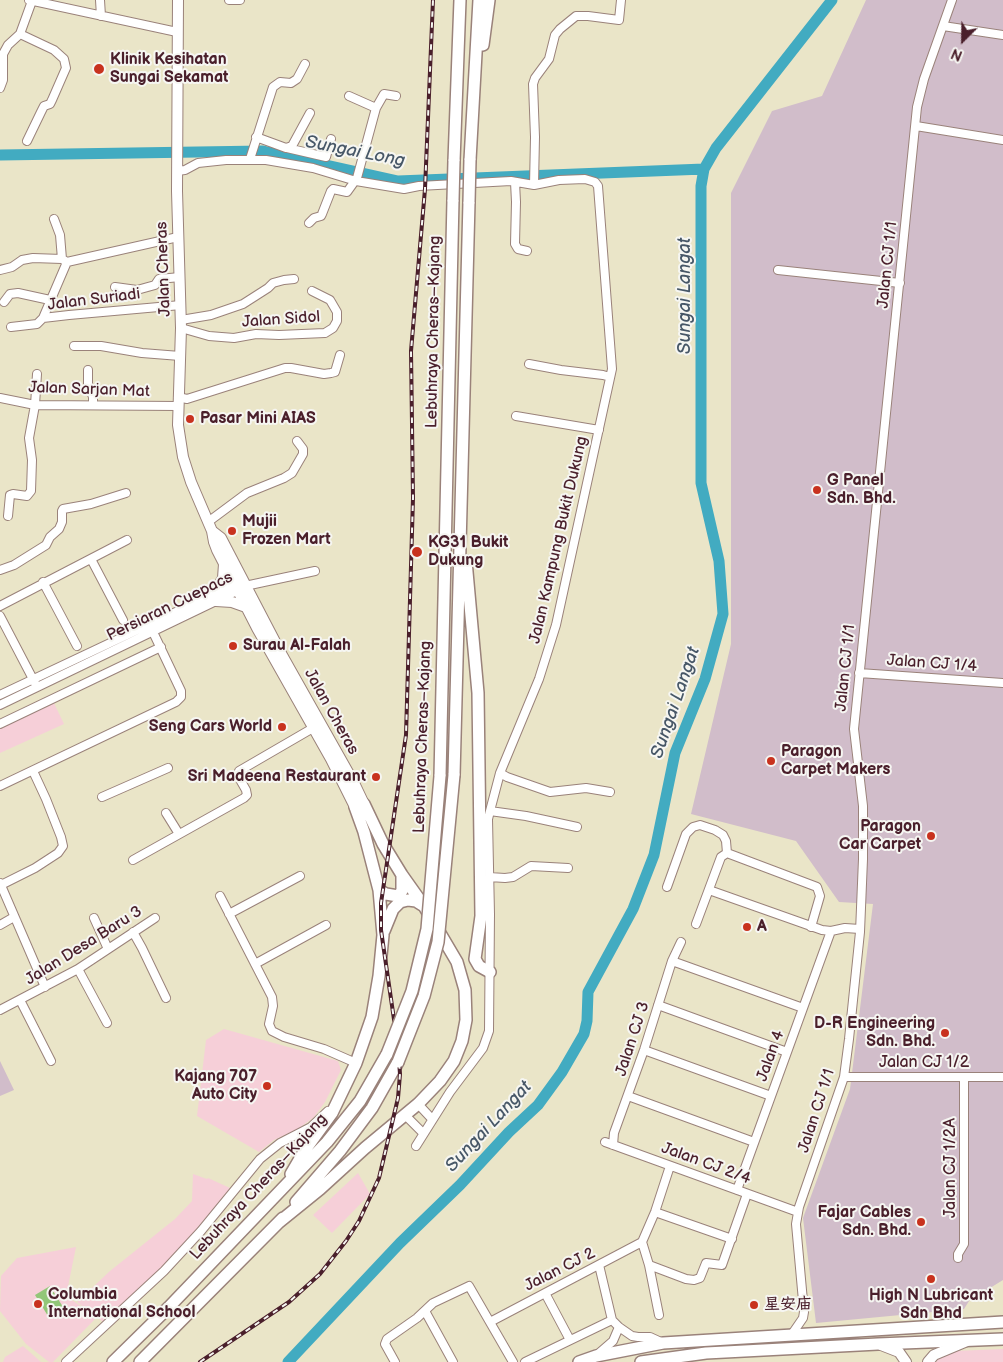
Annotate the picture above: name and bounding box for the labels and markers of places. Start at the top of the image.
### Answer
place label: Klinik Kesihatan Sungai Sekamat [110,50,228,88]
marker: Klinik Kesihatan Sungai Sekamat [92,62,106,76]
place label: Pasar Mini AIAS [200,409,316,429]
marker: Pasar Mini AIAS [184,413,196,425]
place label: G Panel Sdn. Bhd. [827,471,896,509]
marker: G Panel Sdn. Bhd. [811,484,823,496]
place label: Mujii Frozen Mart [242,512,330,550]
marker: Mujii Frozen Mart [226,525,238,537]
place label: KG31 Bukit Dukung [428,533,508,571]
marker: KG31 Bukit Dukung [410,545,424,559]
place label: Surau Al-Falah [243,636,351,656]
marker: Surau Al-Falah [227,640,239,652]
place label: Seng Cars World [149,717,272,737]
marker: Seng Cars World [276,721,288,733]
place label: Paragon Carpet Makers [781,742,890,780]
marker: Paragon Carpet Makers [765,755,777,767]
place label: Sri Madeena Restaurant [188,767,366,787]
marker: Sri Madeena Restaurant [370,771,382,783]
place label: Paragon Car Carpet [839,817,921,855]
marker: Paragon Car Carpet [925,830,937,842]
place label: A [757,917,767,937]
marker: A [741,921,753,933]
place label: D-R Engineering Sdn. Bhd. [814,1014,935,1052]
marker: D-R Engineering Sdn. Bhd. [939,1027,951,1039]
place label: Kajang 707 Auto City [174,1067,257,1105]
marker: Kajang 707 Auto City [261,1080,273,1092]
place label: Fajar Cables Sdn. Bhd. [817,1203,911,1241]
marker: Fajar Cables Sdn. Bhd. [915,1216,927,1228]
marker: High N Lubricant Sdn Bhd [925,1273,937,1285]
place label: Columbia International School [48,1285,195,1323]
place label: High N Lubricant Sdn Bhd [869,1286,993,1324]
place label: 星安庙 [764,1295,812,1315]
marker: Columbia International School [32,1298,44,1310]
marker: 星安庙 [748,1299,760,1311]

